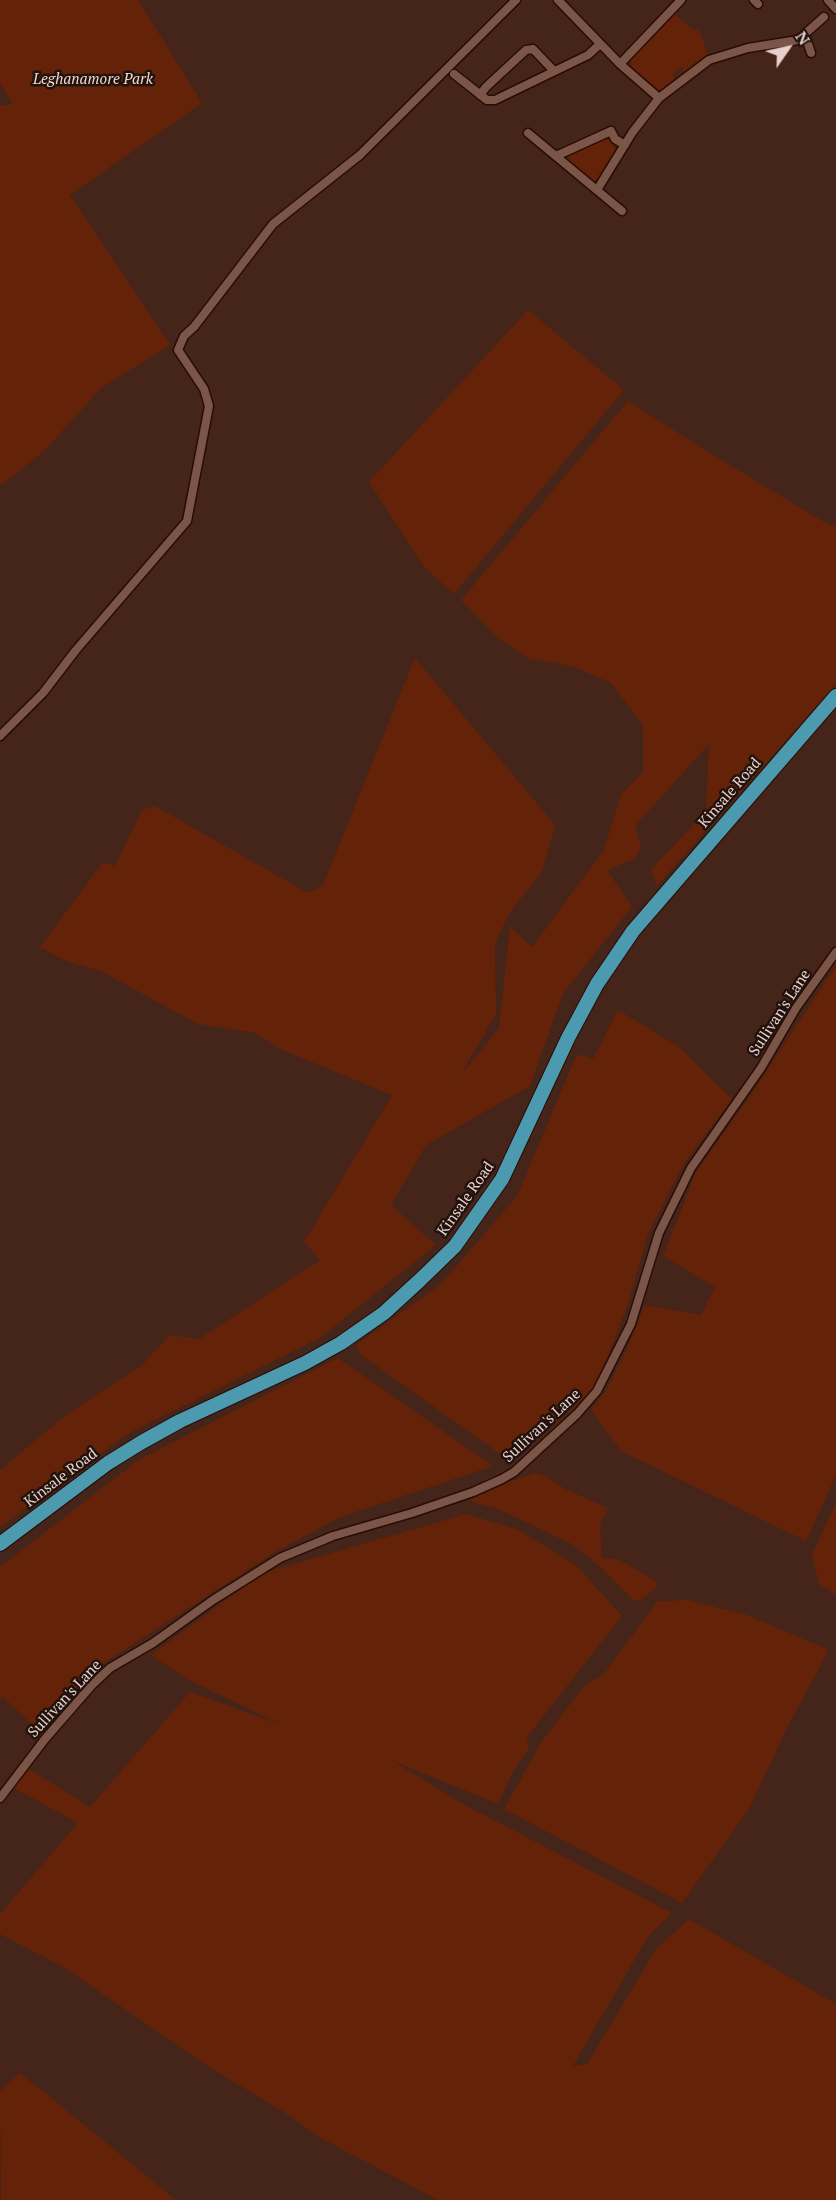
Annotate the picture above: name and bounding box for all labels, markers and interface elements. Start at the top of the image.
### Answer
north arrow [758,18,818,78]
text: N [790,27,815,49]
park label: Leghanamore Park [33,71,153,89]
street label: Kinsale Road [695,755,765,831]
street label: Sullivan's Lane [745,966,815,1060]
street label: Kinsale Road [434,1158,498,1240]
street label: Sullivan's Lane [499,1385,585,1467]
street label: Kinsale Road [21,1445,101,1511]
street label: Sullivan's Lane [24,1656,106,1742]

